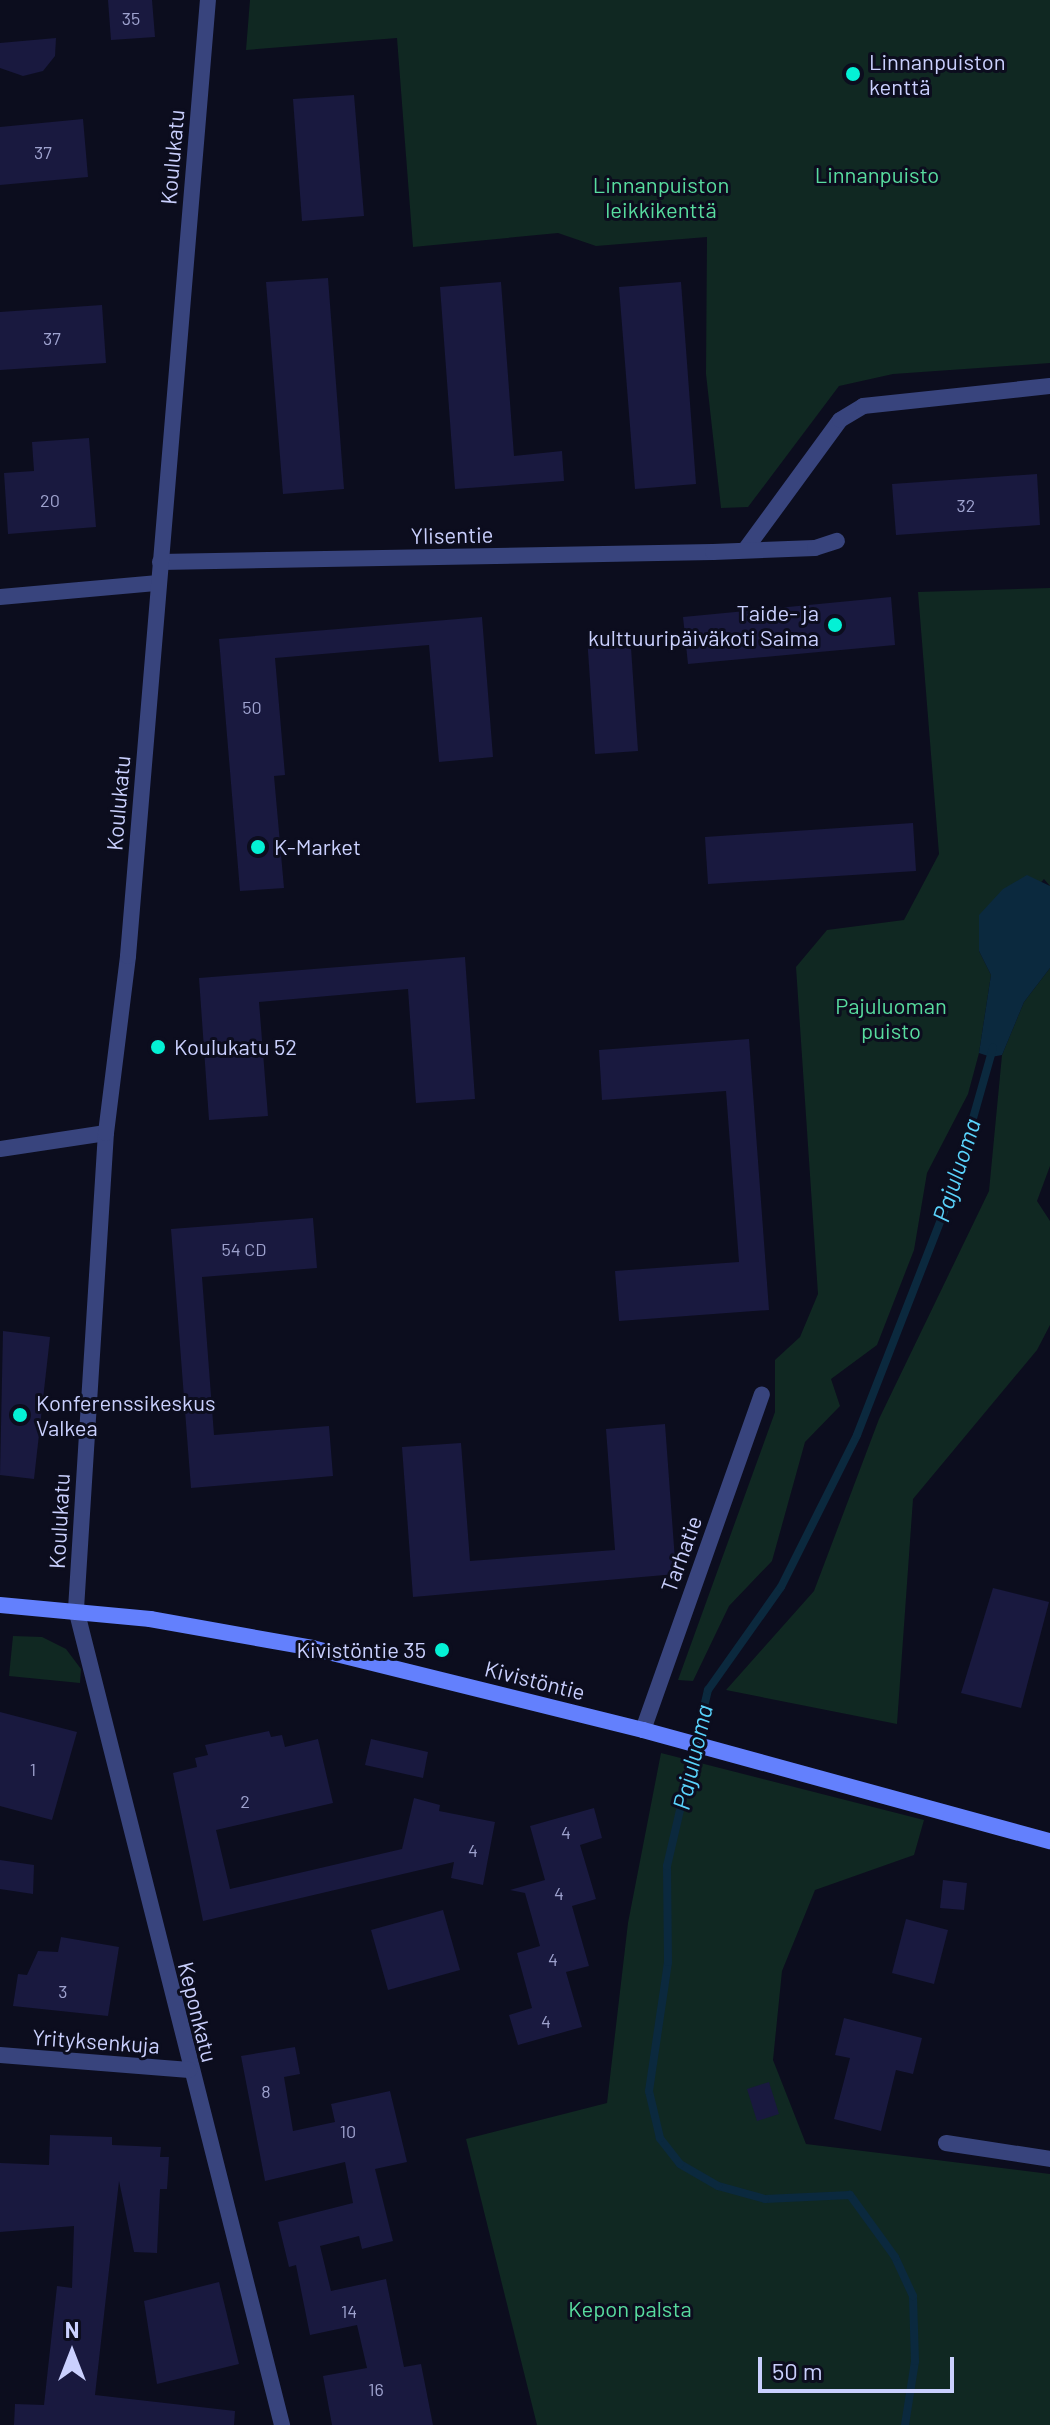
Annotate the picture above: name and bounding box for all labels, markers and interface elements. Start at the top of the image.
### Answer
house number: 35 [122,7,140,29]
place label: Linnanpuiston kenttä [869,48,1006,100]
marker: Linnanpuiston kenttä [844,65,862,83]
street label: Koulukatu [155,108,189,206]
house number: 37 [34,141,52,163]
park label: Linnanpuisto [815,162,939,188]
park label: Linnanpuiston leikkikenttä [593,171,729,222]
house number: 37 [43,327,61,349]
house number: 20 [40,489,60,511]
house number: 32 [957,494,975,516]
street label: Ylisentie [410,521,494,549]
place label: Taide- ja kulttuuripäiväkoti Saima [588,599,819,650]
marker: Taide- ja kulttuuripäiväkoti Saima [826,616,844,634]
house number: 50 [242,696,262,718]
street label: Koulukatu [101,754,135,852]
place label: K-Market [274,834,361,860]
marker: K-Market [249,838,267,856]
park label: Pajuluoman puisto [835,992,947,1044]
place label: Koulukatu 52 [174,1034,297,1060]
marker: Koulukatu 52 [149,1038,167,1056]
water label: Pajuluoma [926,1115,986,1225]
house number: 54 CD [222,1238,266,1260]
place label: Konferenssikeskus Valkea [36,1389,216,1440]
marker: Konferenssikeskus Valkea [11,1406,29,1424]
street label: Koulukatu [43,1473,75,1569]
street label: Tarhatie [655,1512,707,1596]
place label: Kivistöntie 35 [297,1637,426,1663]
marker: Kivistöntie 35 [433,1641,451,1659]
street label: Kivistöntie [482,1655,588,1705]
water label: Pajuluoma [666,1702,718,1812]
house number: 1 [30,1758,36,1780]
house number: 2 [240,1790,250,1812]
house number: 4 [561,1821,571,1843]
house number: 4 [468,1839,478,1861]
house number: 4 [554,1882,564,1904]
house number: 4 [548,1948,558,1970]
street label: Keponkatu [173,1959,223,2065]
house number: 3 [58,1980,68,2002]
house number: 4 [541,2010,551,2032]
street label: Yrityksenkuja [31,2023,161,2059]
house number: 8 [261,2080,271,2102]
house number: 10 [340,2120,356,2142]
park label: Kepon palsta [568,2296,692,2322]
house number: 14 [341,2300,357,2322]
north arrow [32,2313,112,2393]
text: N [65,2316,79,2342]
scale bar [762,2341,958,2391]
text: 50 m [772,2356,823,2385]
house number: 16 [368,2378,384,2400]

